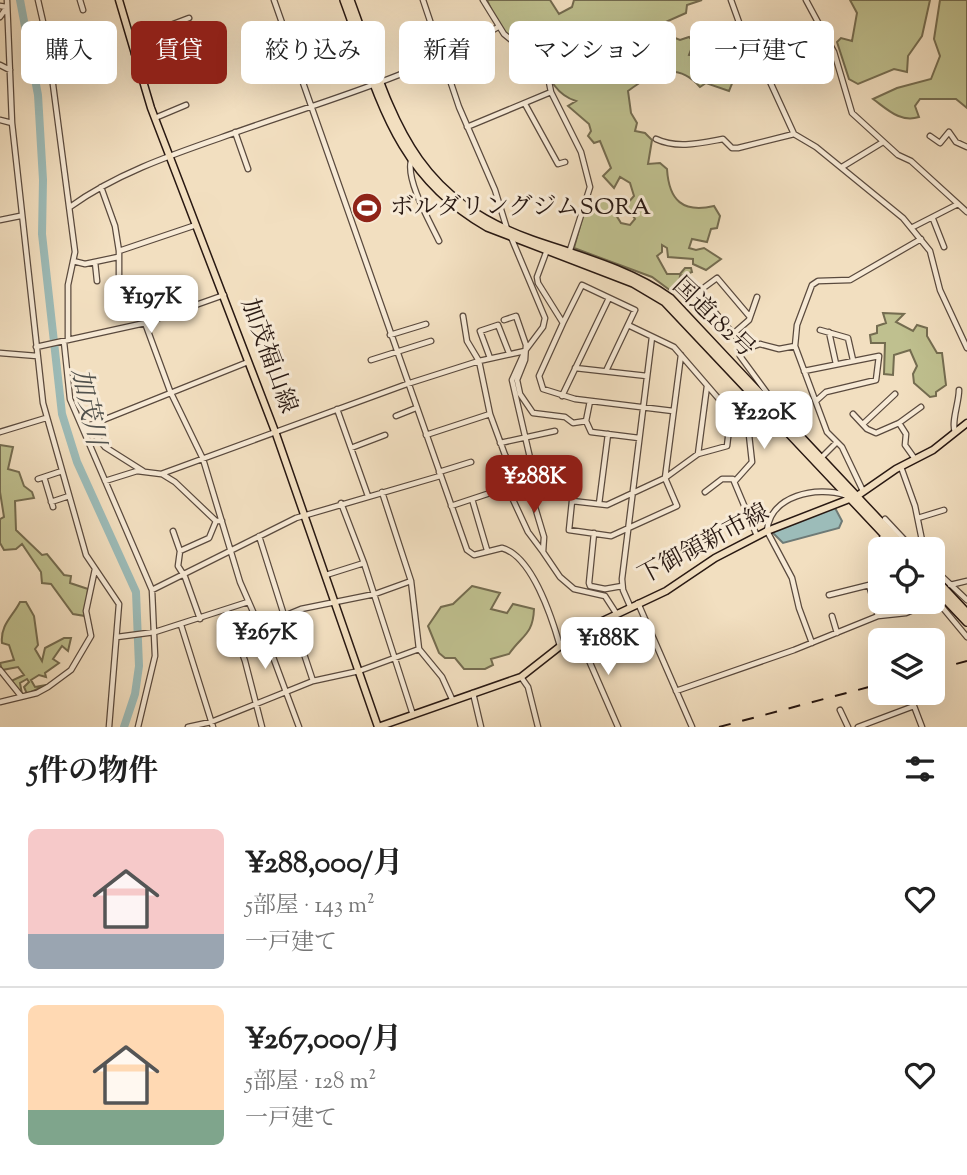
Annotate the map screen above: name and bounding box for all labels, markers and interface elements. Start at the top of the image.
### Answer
chip: 購入 [21,21,117,84]
chip: 賃貸 [131,21,227,84]
chip: 絞り込み [241,21,385,84]
chip: 新着 [399,21,495,84]
chip: マンション [509,21,676,84]
chip: 一戸建て [690,21,834,84]
sports icon: ボルダリングジムSORA [350,191,384,225]
place label: ボルダリングジムSORA [390,191,652,225]
street label: 国道182号 [664,270,762,366]
pin: ¥197K [102,276,200,335]
text: ¥197K [120,281,182,314]
street label: 加茂福山線 [232,294,304,418]
water label: 加茂川 [61,365,114,452]
pin: ¥220K [715,392,813,451]
text: ¥220K [732,397,796,430]
pin: ¥288K [485,456,583,515]
text: ¥288K [502,461,567,494]
street label: 下御領新市線 [632,496,776,594]
map controls [868,537,945,705]
button: locate [868,537,945,614]
pin: ¥267K [216,612,314,671]
text: ¥267K [233,617,297,650]
pin: ¥188K [559,618,657,677]
text: ¥188K [577,623,639,656]
button: layers [868,628,945,705]
icon: filters [901,750,939,788]
text: 5件の物件 [28,751,158,794]
text: ¥288,000/月 [245,843,403,886]
icon: home [84,857,168,941]
icon: heart [901,880,939,918]
text: 5部屋 · 143 m² [245,890,375,923]
text: 一戸建て [245,927,337,960]
text: ¥267,000/月 [245,1019,402,1062]
icon: home [84,1033,168,1117]
icon: heart [901,1056,939,1094]
text: 5部屋 · 128 m² [245,1066,376,1099]
text: 一戸建て [245,1103,337,1136]

